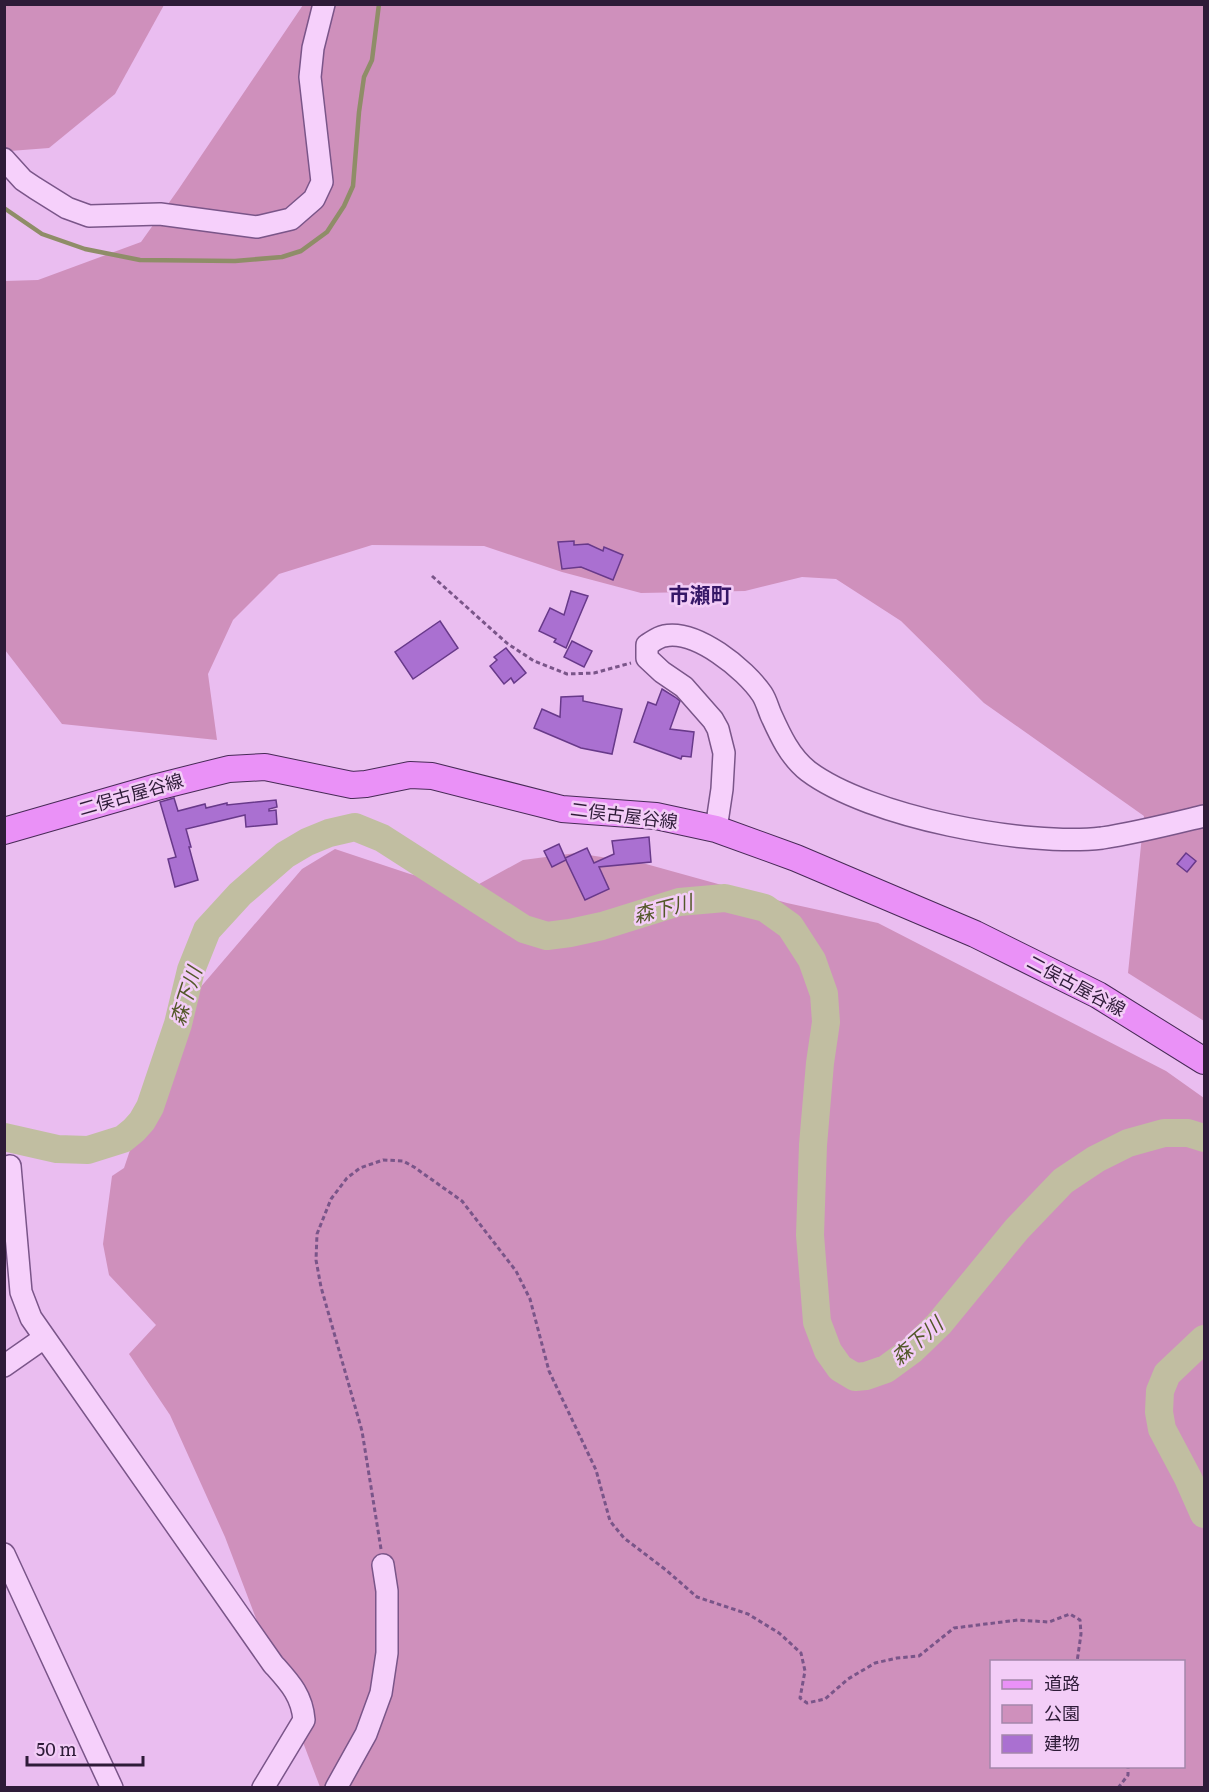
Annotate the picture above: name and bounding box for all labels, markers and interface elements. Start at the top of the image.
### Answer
district label: 市瀬町 [669,578,732,609]
street label: 二俣古屋谷線 [75,766,186,821]
street label: 二俣古屋谷線 [569,795,679,834]
water label: 森下川 [630,885,697,929]
street label: 二俣古屋谷線 [1023,947,1131,1022]
water label: 森下川 [161,960,208,1029]
water label: 森下川 [883,1307,950,1370]
legend [990,1660,1185,1768]
text: 道路 [1044,1669,1080,1696]
text: 公園 [1044,1699,1080,1726]
scale bar [27,1729,142,1767]
text: 建物 [1044,1729,1080,1756]
text: 50 m [36,1735,77,1762]

